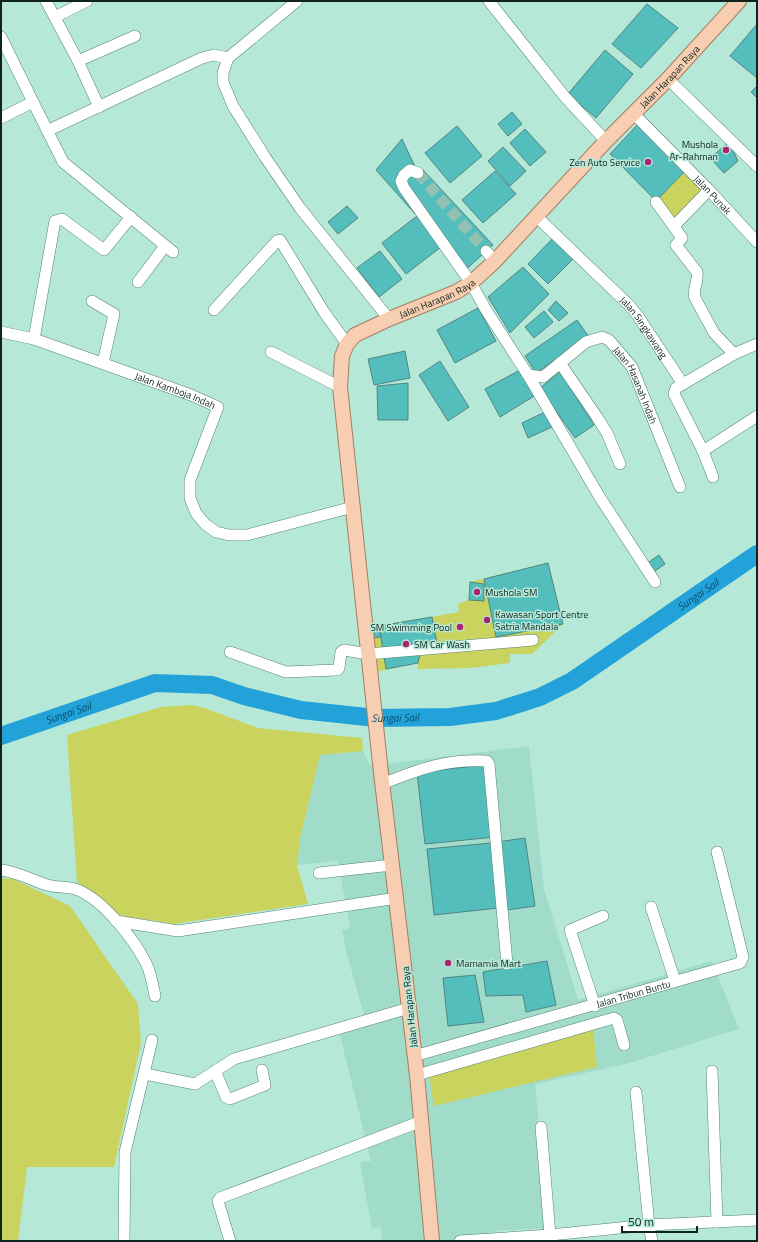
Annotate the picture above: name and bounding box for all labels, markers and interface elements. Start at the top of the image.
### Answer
street label: Jalan Harapan Raya [636,42,703,112]
place label: Mushola Ar-Rahman [669,137,718,164]
marker: Mushola Ar-Rahman [721,145,731,155]
place label: Zen Auto Service [570,155,640,170]
marker: Zen Auto Service [643,157,653,167]
street label: Jalan Punak [690,172,735,218]
street label: Jalan Harapan Raya [397,275,479,322]
street label: Jalan Singkawang [616,293,671,362]
street label: Jalan Hasanah Indah [609,343,661,426]
street label: Jalan Kamboja Indah [133,369,218,413]
water label: Sungai Sail [674,574,723,615]
place label: Mushola SM [485,585,537,600]
marker: Mushola SM [472,587,482,597]
place label: Kawasan Sport Centre Satria Mandala [495,607,588,634]
marker: Kawasan Sport Centre Satria Mandala [482,615,492,625]
place label: SM Swimming Pool [370,620,452,635]
marker: SM Swimming Pool [455,622,465,632]
place label: SM Car Wash [414,637,470,652]
marker: SM Car Wash [401,639,411,649]
water label: Sungai Sail [43,697,95,728]
water label: Sungai Sail [371,709,421,726]
place label: Mamamia Mart [456,956,521,971]
marker: Mamamia Mart [443,958,453,968]
street label: Jalan Harapan Raya [398,966,421,1048]
street label: Jalan Tribun Buntu [594,976,672,1012]
scale bar [622,1208,697,1234]
text: 50 m [628,1212,654,1231]

